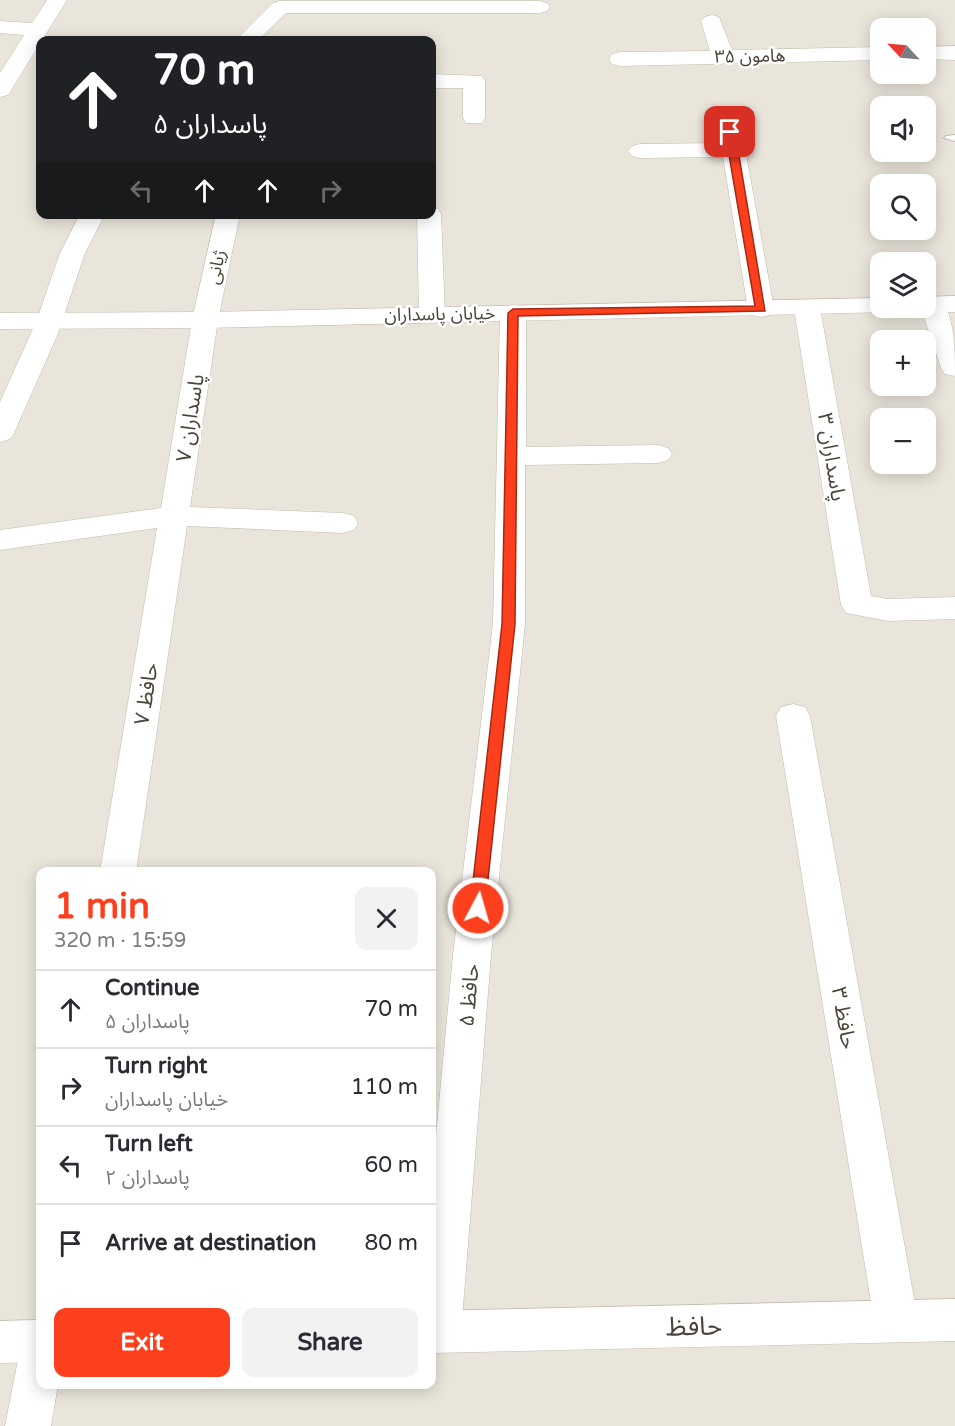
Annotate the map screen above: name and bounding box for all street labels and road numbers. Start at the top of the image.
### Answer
street label: هامون ۳۵ [714,44,786,68]
street label: ژیانی [202,248,230,286]
street label: خیابان پاسداران [384,302,496,326]
street label: پاسداران ۷ [171,372,210,464]
street label: پاسداران ۳ [812,411,851,503]
street label: حافظ ۷ [129,661,164,727]
street label: حافظ ۵ [454,963,485,1027]
street label: حافظ ۳ [826,985,861,1051]
street label: حافظ [666,1311,722,1342]

